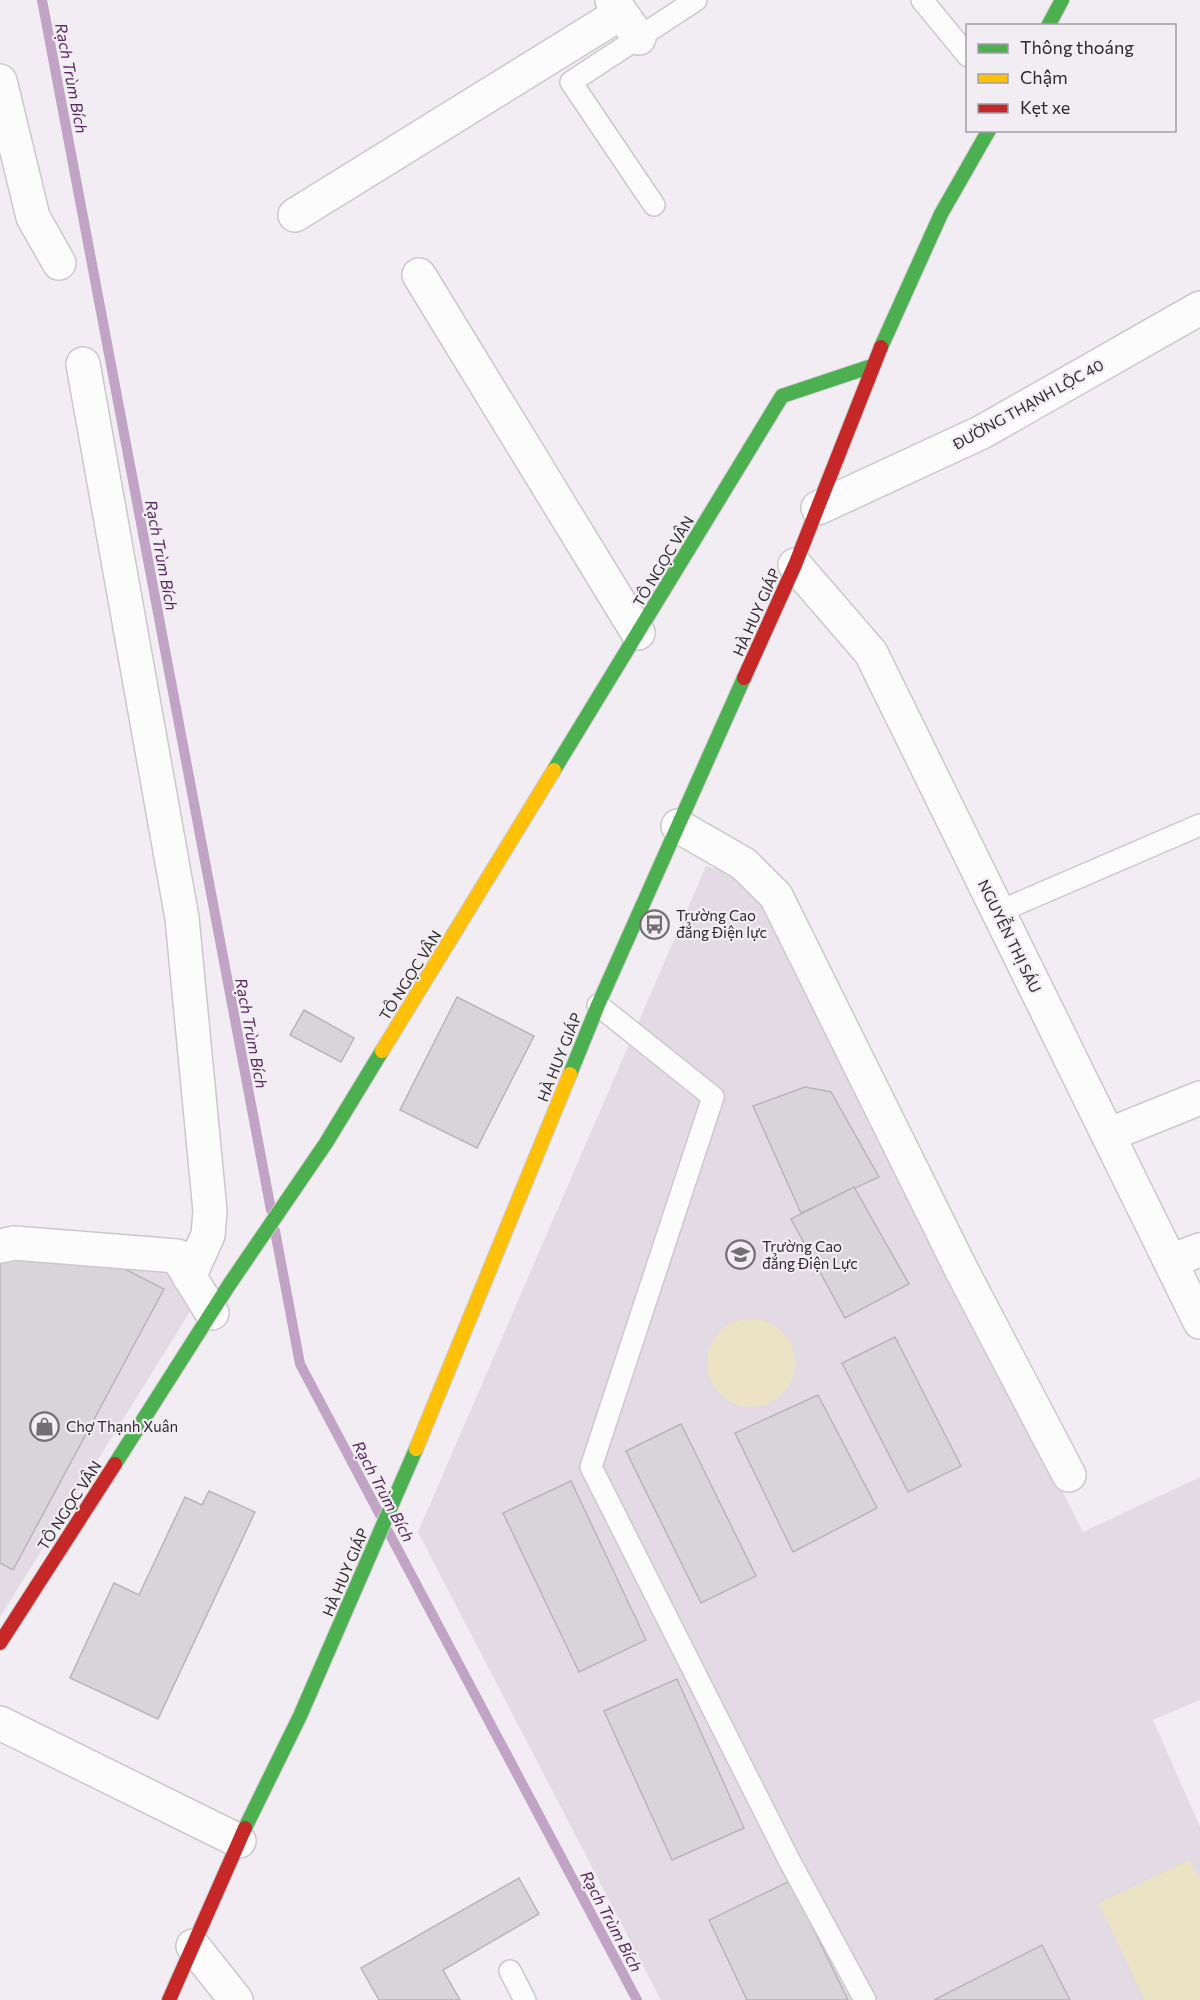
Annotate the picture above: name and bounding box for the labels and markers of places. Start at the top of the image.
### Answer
place label: Trường Cao đẳng Điện lực [676,906,767,941]
bus stop icon: Trường Cao đẳng Điện lực [639,908,671,940]
place label: Trường Cao đẳng Điện Lực [762,1237,858,1272]
school or university icon: Trường Cao đẳng Điện Lực [725,1239,757,1271]
shop icon: Chợ Thạnh Xuân [29,1410,61,1442]
place label: Chợ Thạnh Xuân [66,1417,178,1435]

